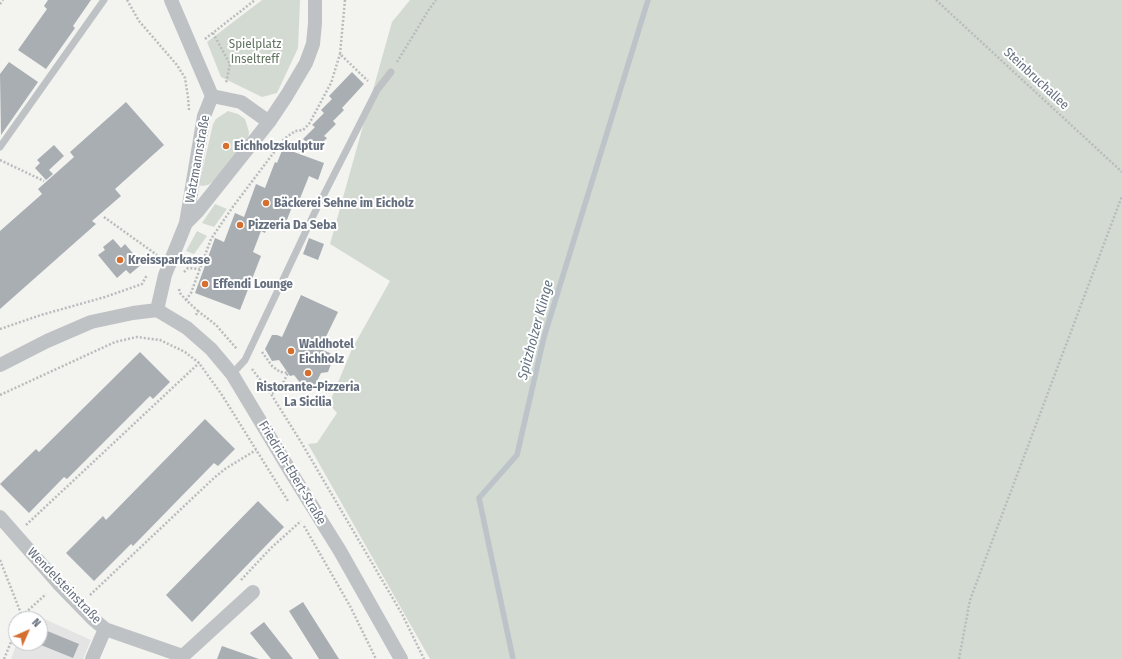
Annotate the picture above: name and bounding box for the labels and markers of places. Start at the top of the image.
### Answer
place label: Eichholzskulptur [234,138,324,154]
marker: Eichholzskulptur [221,141,231,151]
place label: Bäckerei Sehne im Eicholz [274,195,414,211]
marker: Bäckerei Sehne im Eicholz [261,198,271,208]
place label: Pizzeria Da Seba [248,217,337,233]
marker: Pizzeria Da Seba [235,220,245,230]
place label: Kreissparkasse [128,252,210,268]
marker: Kreissparkasse [115,255,125,265]
place label: Effendi Lounge [213,276,293,292]
marker: Effendi Lounge [200,279,210,289]
place label: Waldhotel Eichholz [299,336,354,367]
marker: Waldhotel Eichholz [286,346,296,356]
marker: Ristorante-Pizzeria La Sicilia [303,368,313,378]
place label: Ristorante-Pizzeria La Sicilia [256,379,360,410]

